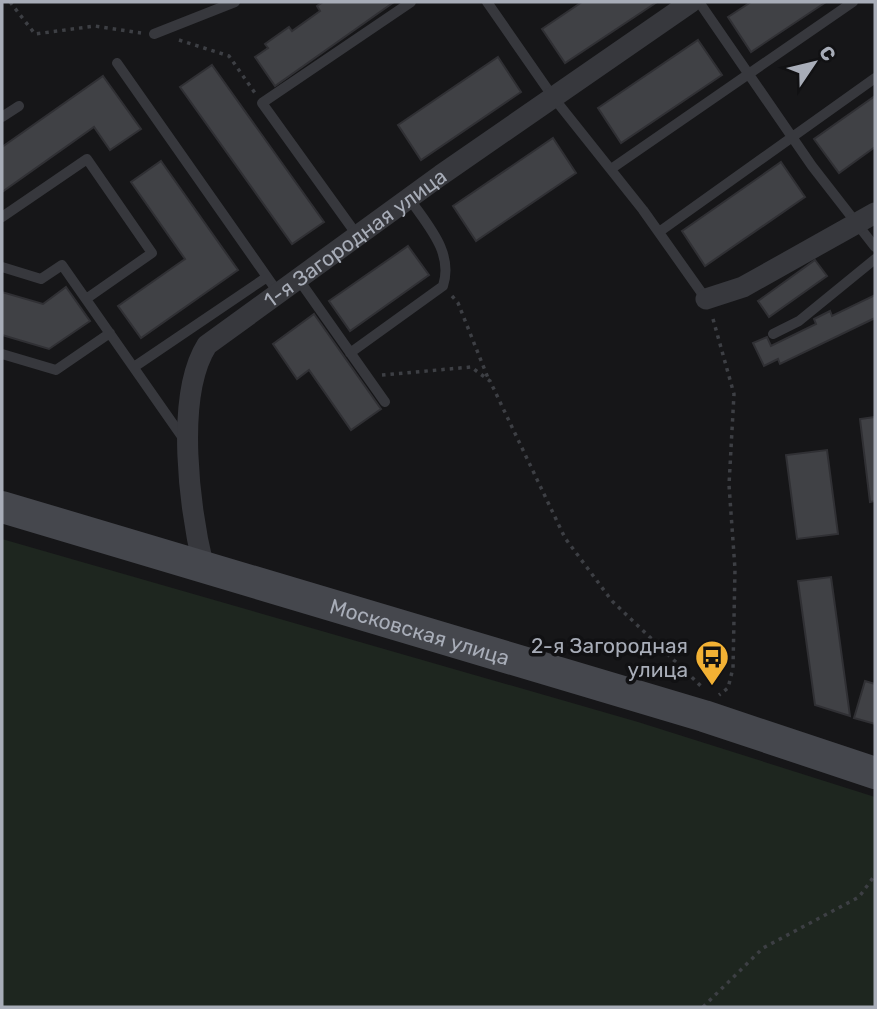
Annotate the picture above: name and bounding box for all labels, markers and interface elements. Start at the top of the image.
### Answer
north arrow [779,28,849,98]
text: С [814,41,841,66]
street label: 1-я Загородная улица [258,163,451,312]
street label: Московская улица [327,593,513,670]
place label: 2-я Загородная улица [531,633,688,682]
bus stop icon: 2-я Загородная улица [693,638,731,687]

